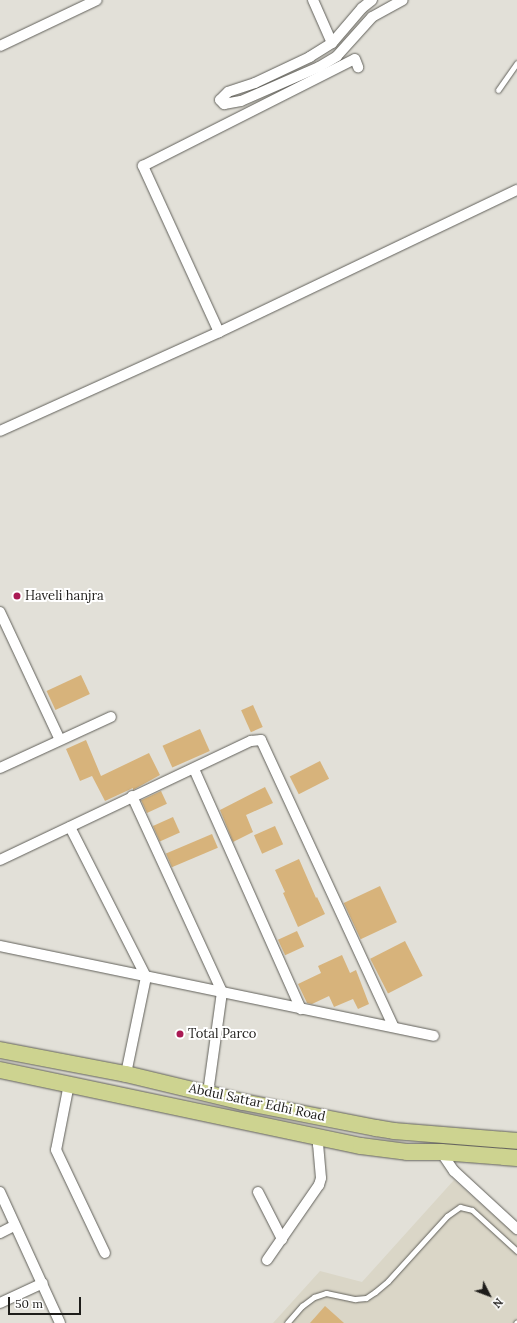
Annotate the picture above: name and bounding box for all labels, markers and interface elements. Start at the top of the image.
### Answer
place label: Haveli hanjra [25,588,104,604]
marker: Haveli hanjra [12,591,22,601]
place label: Total Parco [188,1026,256,1042]
marker: Total Parco [175,1029,185,1039]
street label: Abdul Sattar Edhi Road [187,1081,327,1125]
north arrow [469,1275,509,1315]
scale bar [10,1289,83,1315]
text: N [490,1295,506,1311]
text: 50 m [15,1296,43,1311]

